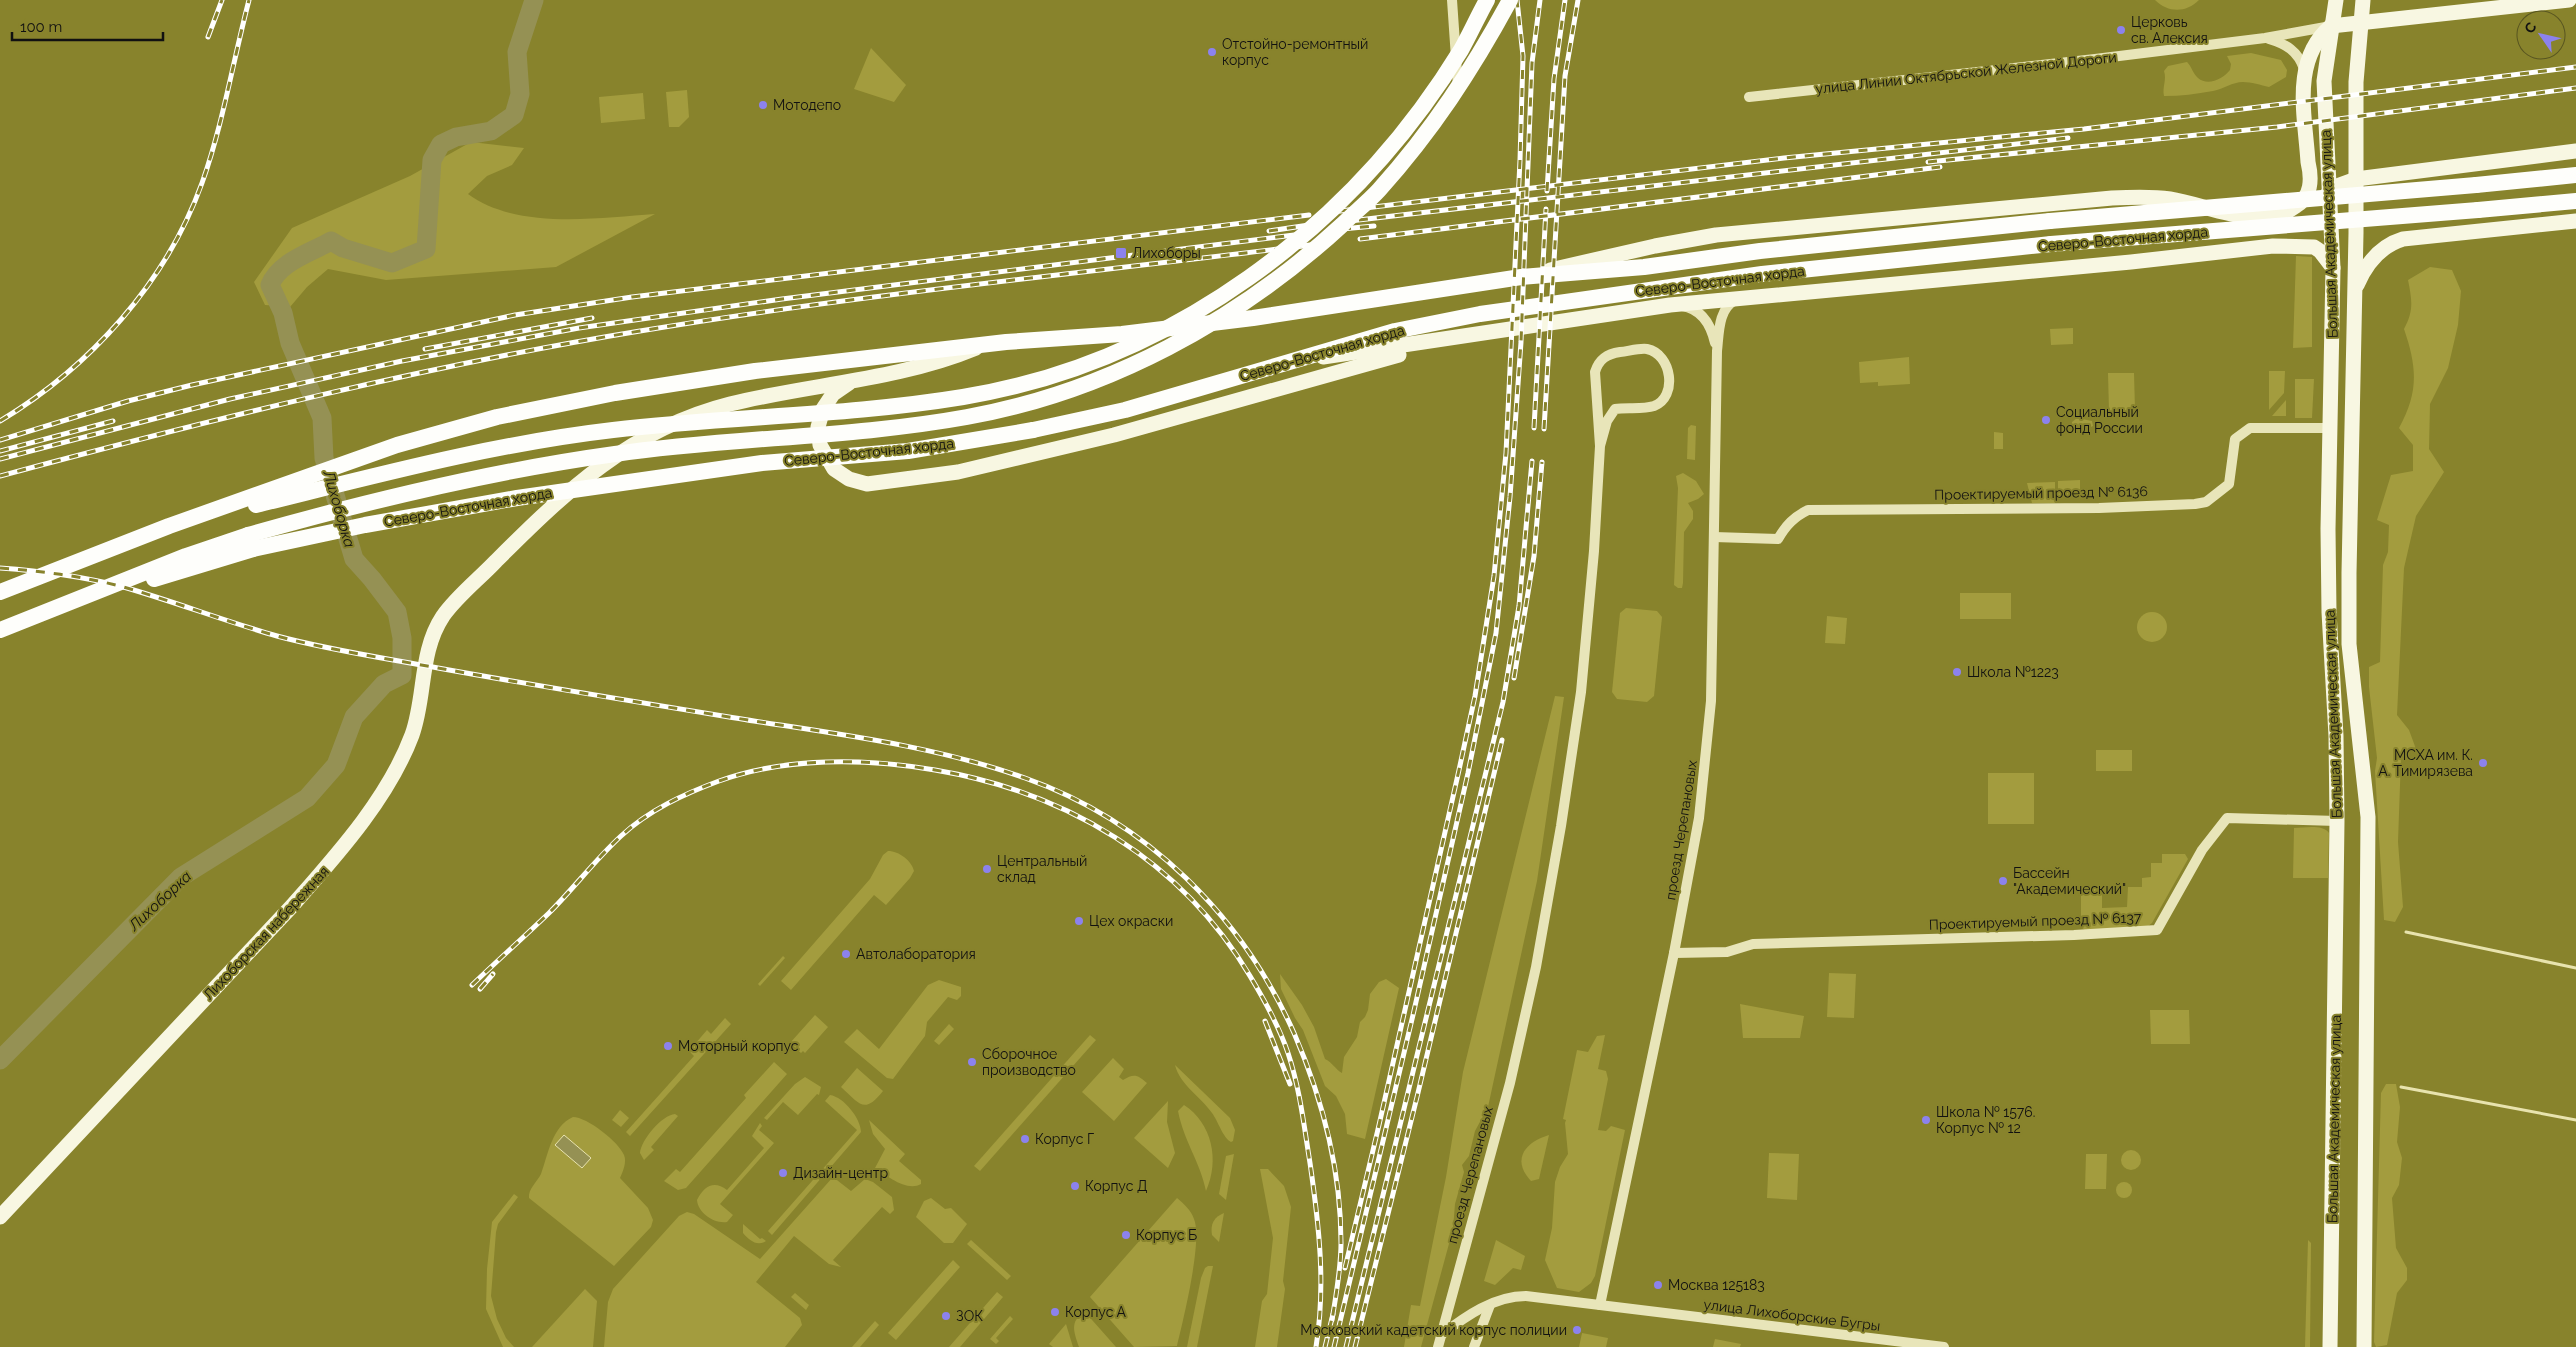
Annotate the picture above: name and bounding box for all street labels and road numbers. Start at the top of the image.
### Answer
street label: улица Линии Октябрьской Железной Дороги [1815,49,2117,97]
street label: Большая Академическая улица [2317,130,2341,338]
street label: Северо-Восточная хорда [2037,224,2209,254]
street label: Северо-Восточная хорда [1634,263,1806,299]
street label: Северо-Восточная хорда [1238,322,1406,384]
street label: Северо-Восточная хорда [783,435,955,469]
street label: Проектируемый проезд № 6136 [1934,483,2148,503]
street label: Северо-Восточная хорда [383,484,553,530]
street label: Большая Академическая улица [2321,610,2345,818]
street label: проезд Черепановых [1662,759,1700,901]
street label: Лихоборская набережная [200,863,332,1003]
street label: Проектируемый проезд № 6137 [1928,909,2142,933]
street label: Большая Академическая улица [2324,1015,2344,1223]
street label: проезд Черепановых [1444,1105,1496,1245]
street label: улица Лихоборские Бугры [1703,1296,1881,1334]

